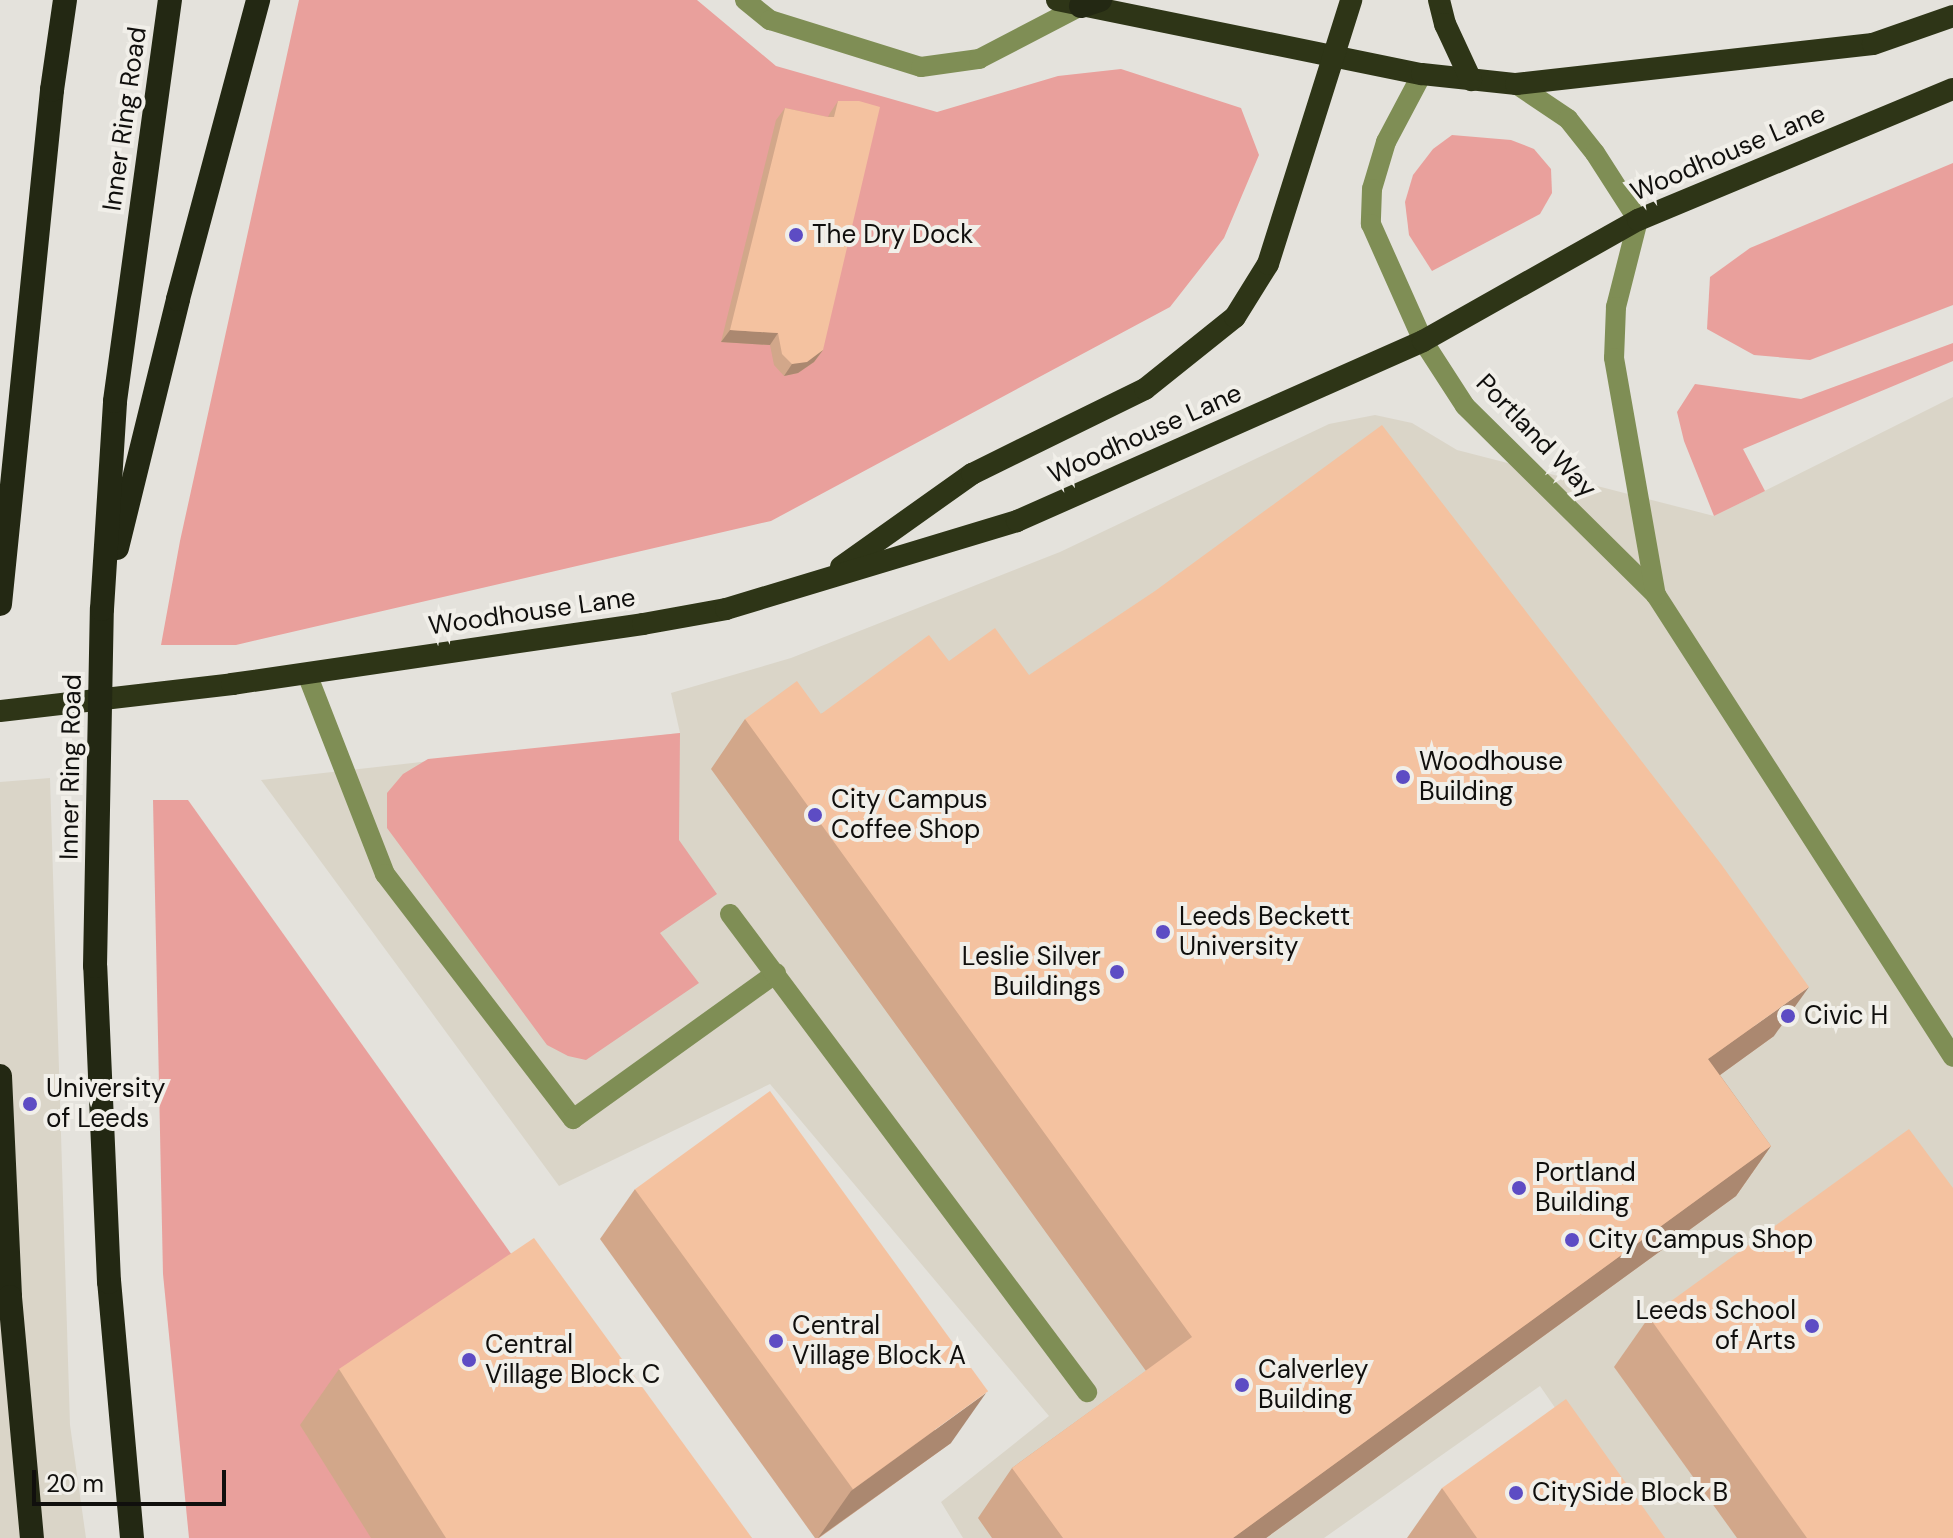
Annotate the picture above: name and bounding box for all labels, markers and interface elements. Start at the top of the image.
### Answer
street label: Inner Ring Road [97,25,153,213]
street label: Woodhouse Lane [1626,98,1830,208]
place label: The Dry Dock [812,219,973,251]
marker: The Dry Dock [787,226,805,244]
street label: Portland Way [1469,368,1603,504]
street label: Woodhouse Lane [1043,377,1247,491]
street label: Woodhouse Lane [427,582,637,642]
street label: Inner Ring Road [54,674,88,860]
place label: Woodhouse Building [1419,746,1563,808]
marker: Woodhouse Building [1394,768,1412,786]
place label: City Campus Coffee Shop [831,784,988,846]
marker: City Campus Coffee Shop [806,806,824,824]
place label: Leeds Beckett University [1179,901,1350,962]
marker: Leeds Beckett University [1154,923,1172,941]
place label: Leslie Silver Buildings [962,941,1101,1002]
marker: Leslie Silver Buildings [1108,963,1126,981]
place label: Civic H [1804,1000,1888,1032]
marker: Civic H [1779,1007,1797,1025]
place label: University of Leeds [46,1073,166,1134]
marker: University of Leeds [21,1095,39,1113]
place label: Portland Building [1535,1157,1636,1218]
marker: Portland Building [1510,1179,1528,1197]
place label: City Campus Shop [1588,1224,1813,1256]
marker: City Campus Shop [1563,1231,1581,1249]
place label: Leeds School of Arts [1636,1295,1796,1356]
place label: Central Village Block A [792,1310,966,1372]
marker: Leeds School of Arts [1803,1317,1821,1335]
place label: Central Village Block C [485,1329,660,1390]
marker: Central Village Block A [767,1332,785,1350]
marker: Central Village Block C [460,1351,478,1369]
place label: Calverley Building [1258,1354,1369,1416]
marker: Calverley Building [1233,1376,1251,1394]
scale bar [36,1454,230,1504]
text: 20 m [46,1468,104,1499]
place label: CitySide Block B [1532,1477,1728,1509]
marker: CitySide Block B [1507,1484,1525,1502]

